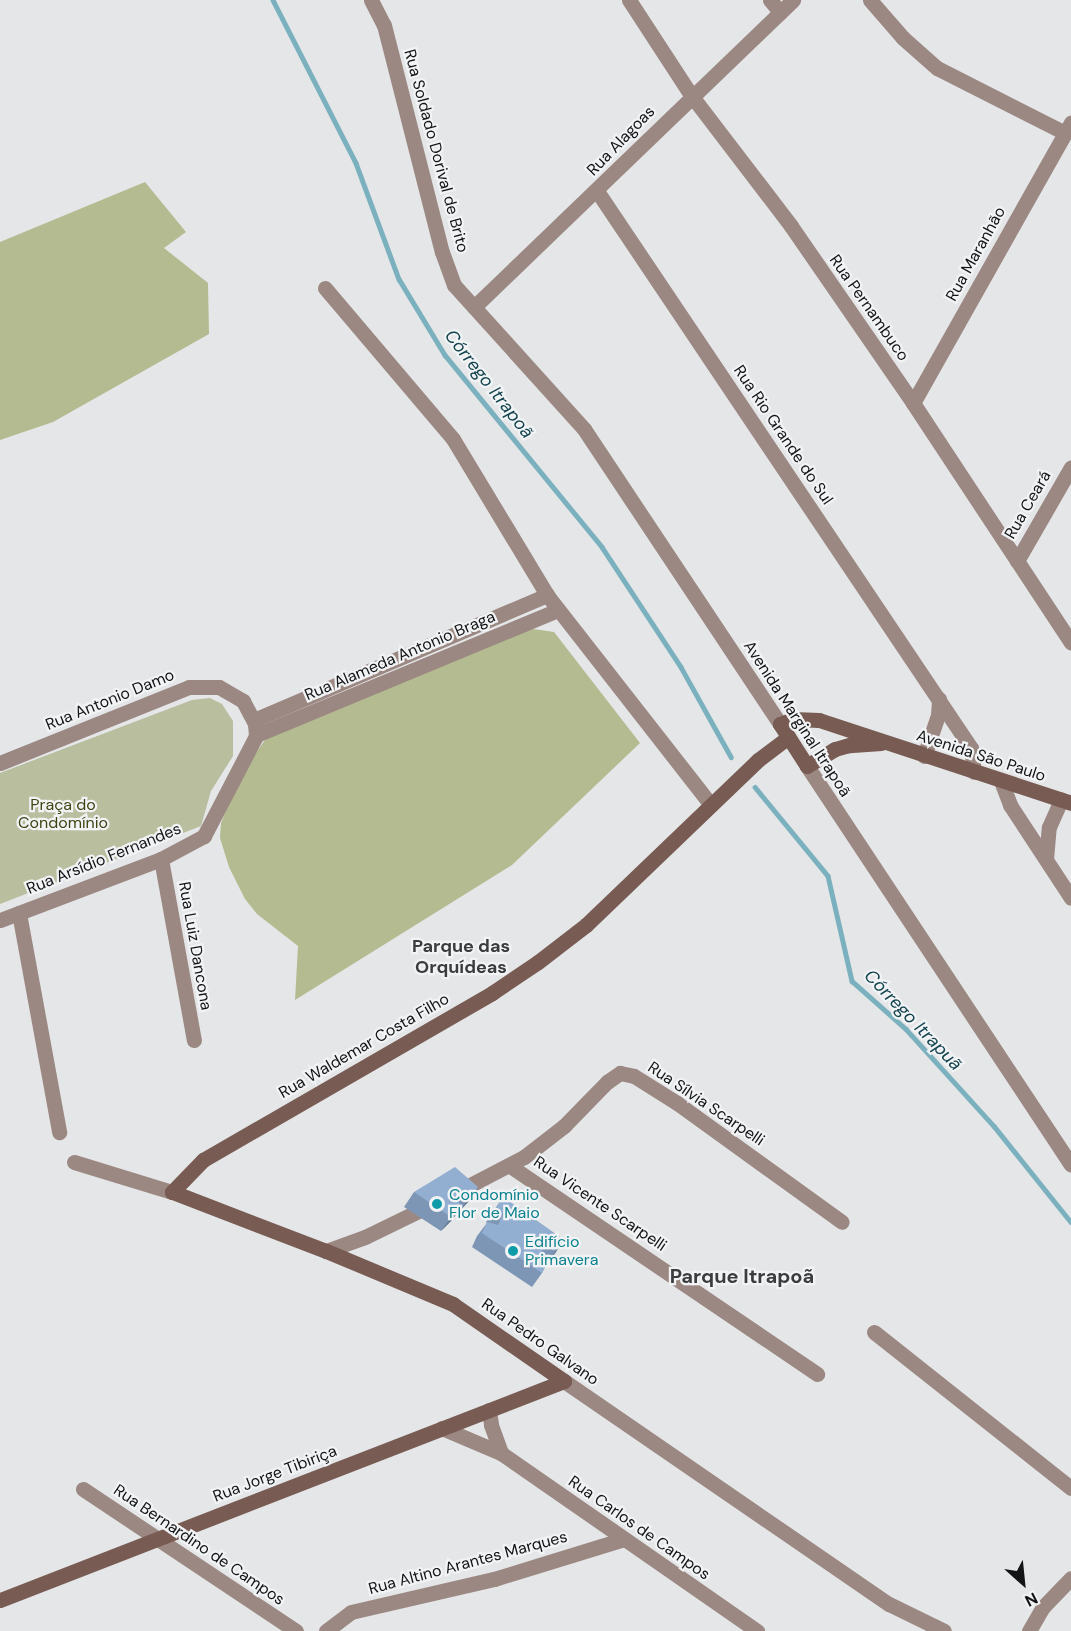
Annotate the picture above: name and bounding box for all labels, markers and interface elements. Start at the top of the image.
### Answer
street label: Rua Soldado Dorival de Brito [400,47,472,255]
street label: Rua Alagoas [583,102,659,180]
street label: Rua Maranhão [942,203,1010,305]
street label: Rua Pernambuco [825,251,913,365]
water label: Córrego Itrapoã [440,325,538,443]
street label: Rua Rio Grande do Sul [729,362,837,508]
street label: Rua Ceará [1001,467,1055,543]
street label: Rua Alameda Antonio Braga [302,607,498,705]
street label: Avenida Marginal Itrapoã [739,637,855,801]
street label: Rua Antonio Damo [43,665,177,735]
street label: Avenida São Paulo [914,726,1048,786]
park label: Praça do Condomínio [18,795,108,833]
street label: Rua Arsídio Fernandes [24,819,184,899]
street label: Rua Luiz Dancona [174,880,216,1012]
district label: Parque das Orquídeas [412,936,510,978]
water label: Córrego Itrapuã [859,965,967,1075]
street label: Rua Waldemar Costa Filho [275,989,453,1103]
street label: Rua Sílvia Scarpelli [644,1058,768,1150]
street label: Rua Vicente Scarpelli [530,1152,670,1256]
place label: Condomínio Flor de Maio [449,1185,540,1223]
marker: Condomínio Flor de Maio [430,1197,444,1211]
place label: Edifício Primavera [525,1232,598,1270]
marker: Edifício Primavera [506,1244,520,1258]
district label: Parque Itrapoã [670,1264,814,1288]
street label: Rua Pedro Galvano [478,1294,602,1390]
street label: Rua Jorge Tibiriça [210,1442,340,1506]
street label: Rua Carlos de Campos [565,1472,713,1584]
street label: Rua Bernardino de Campos [110,1481,288,1609]
street label: Rua Altino Arantes Marques [367,1527,569,1599]
north arrow [993,1553,1053,1613]
text: N [1021,1587,1041,1611]

